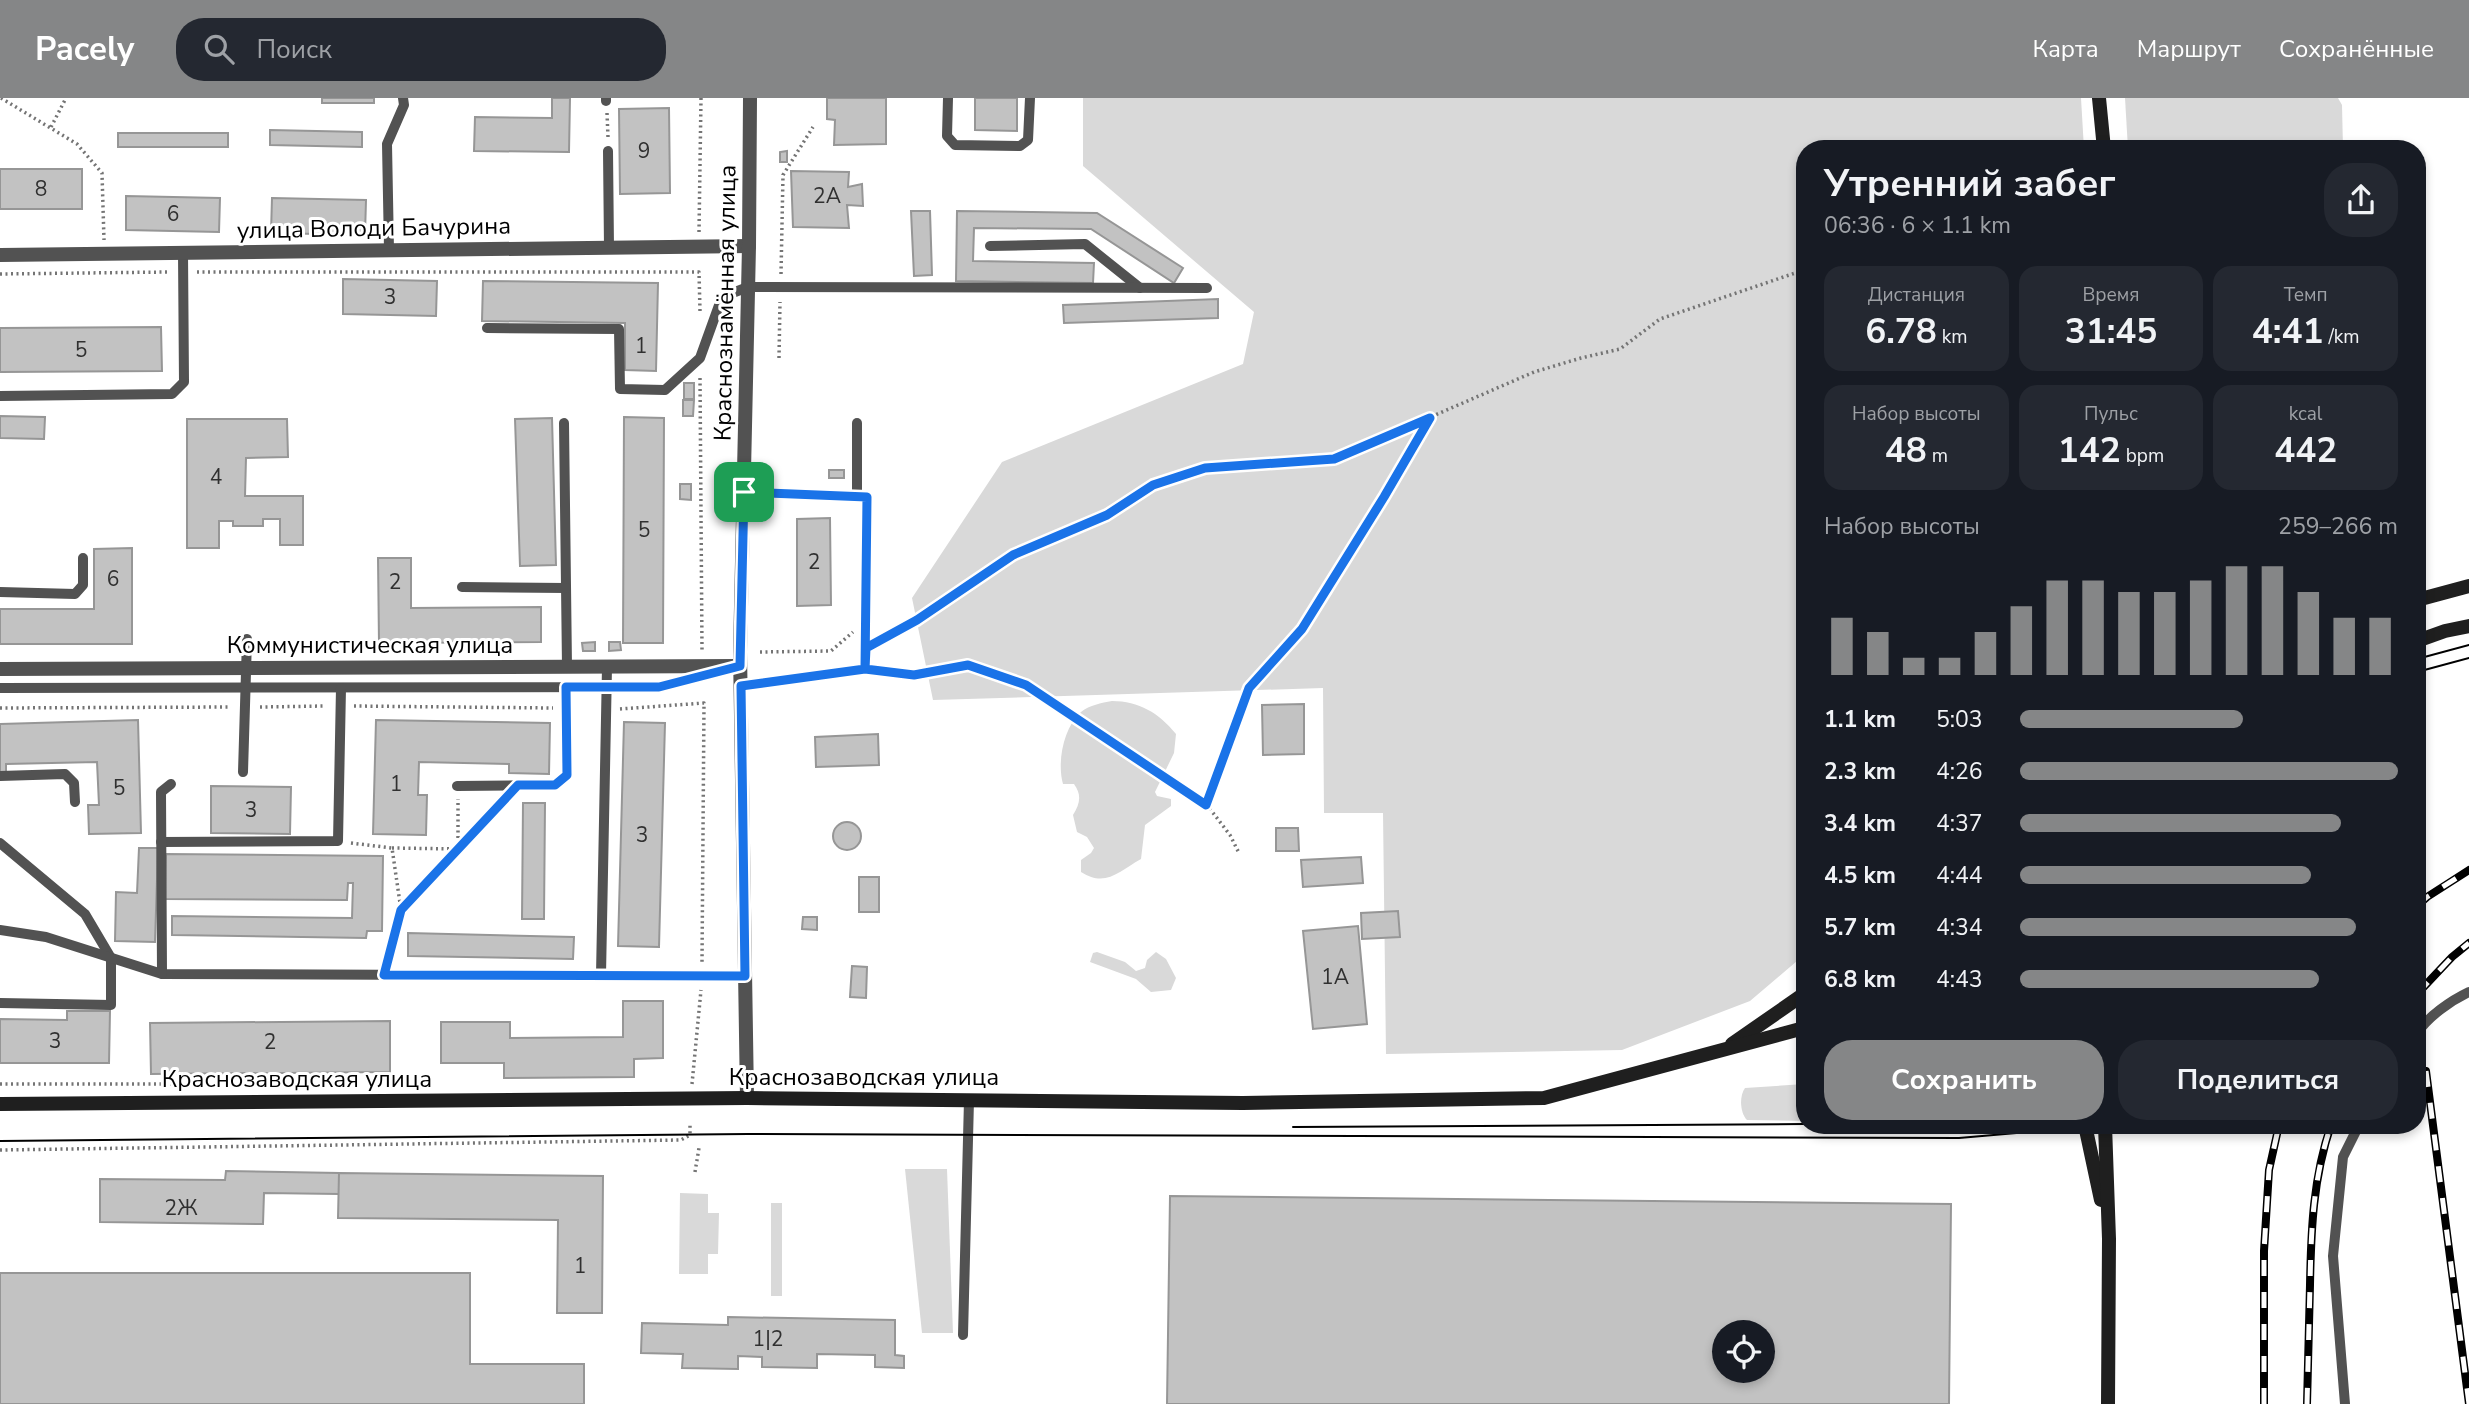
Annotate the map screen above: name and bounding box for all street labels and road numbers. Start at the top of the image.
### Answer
street label: Краснознамённая улица [707,164,743,442]
street label: улица Володи Бачурина [237,210,511,246]
street label: Коммунистическая улица [227,629,513,661]
street label: Краснозаводская улица [729,1061,999,1093]
street label: Краснозаводская улица [162,1063,432,1095]

